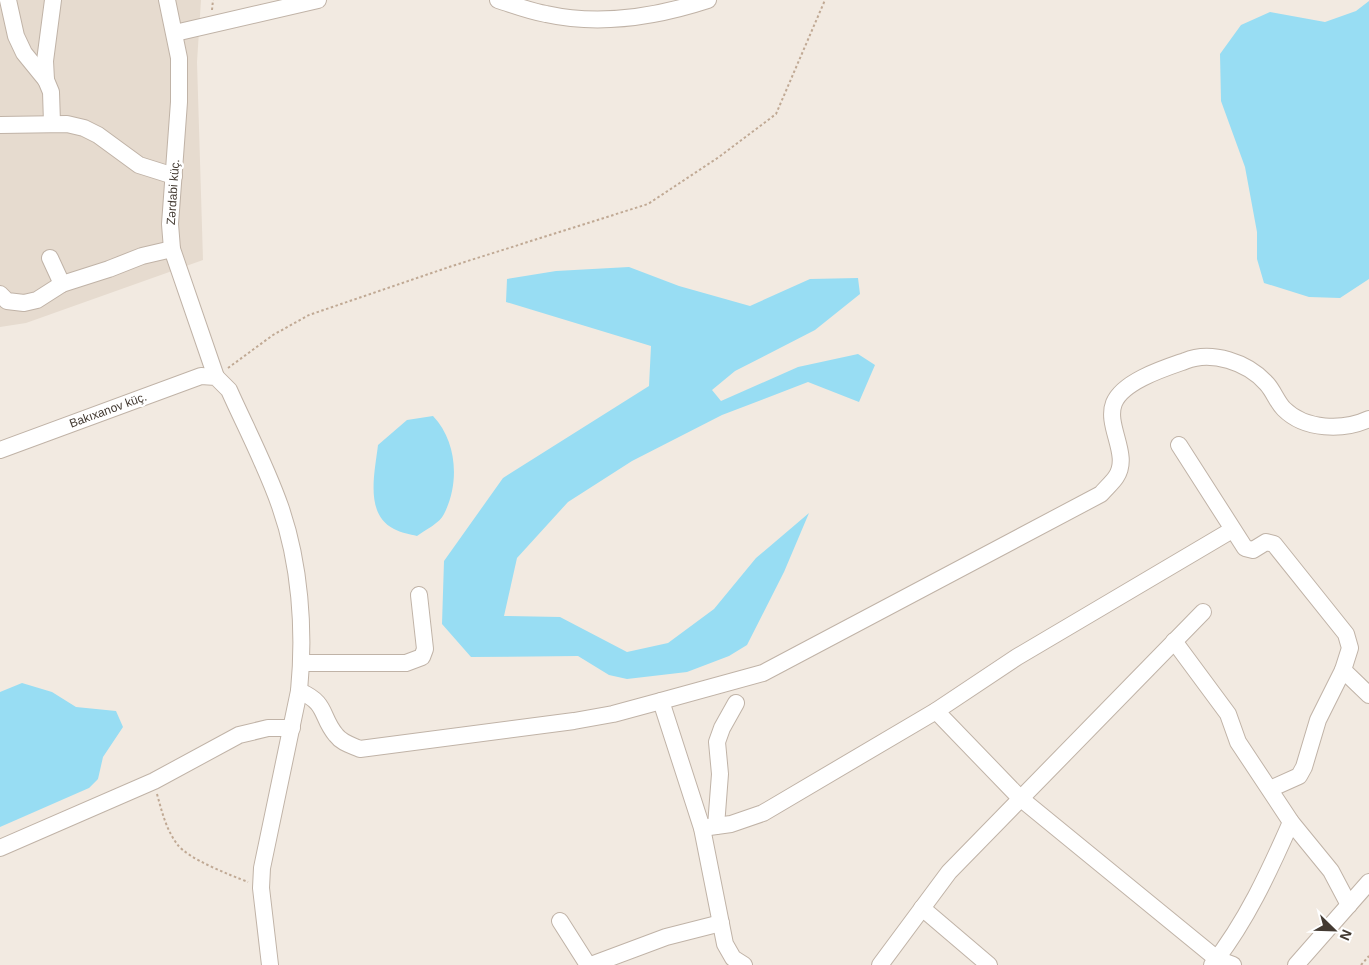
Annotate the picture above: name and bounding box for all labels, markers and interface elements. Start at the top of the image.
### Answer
street label: Zərdabi küç. [164,159,182,225]
street label: Bakıxanov küç. [67,390,149,430]
north arrow [1309,905,1359,955]
text: N [1337,927,1355,943]

